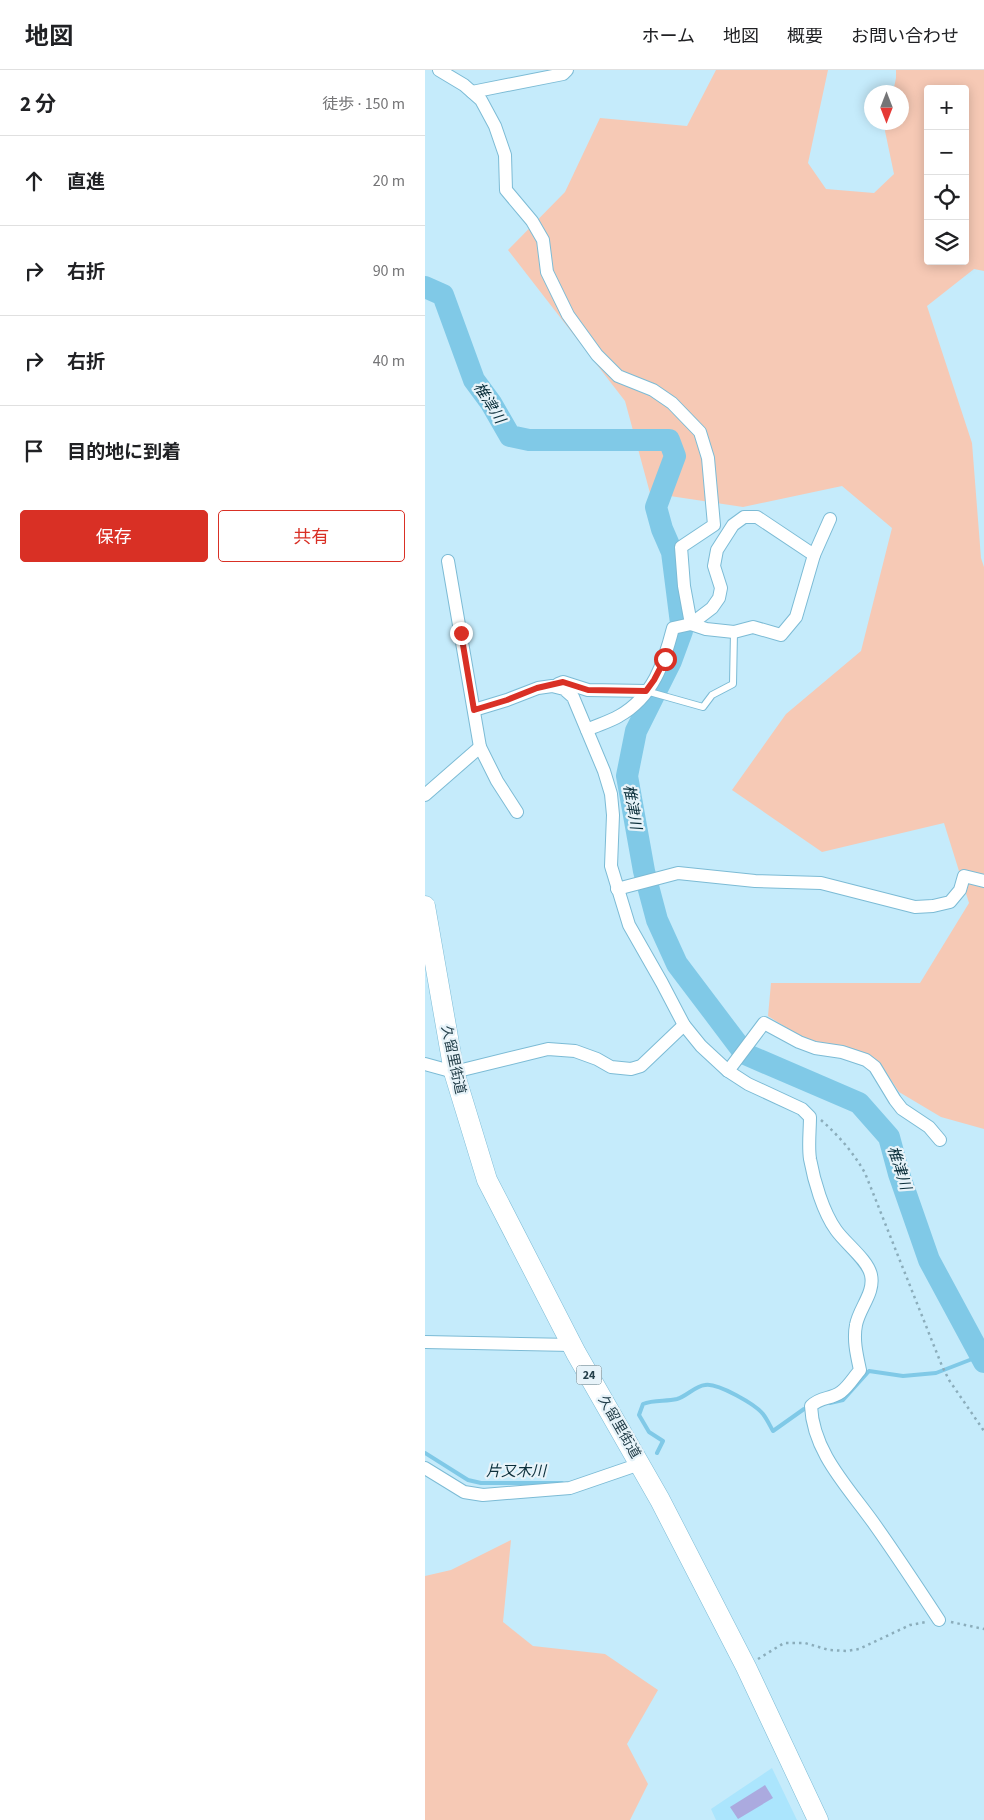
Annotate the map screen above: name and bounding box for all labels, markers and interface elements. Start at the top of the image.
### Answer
text: 地図 [25,19,73,54]
text: ホーム [642,24,695,49]
text: 地図 [723,24,759,49]
text: 概要 [787,24,823,49]
text: お問い合わせ [851,24,959,49]
north arrow [864,85,909,130]
map controls [924,85,969,265]
button: + [924,85,969,130]
text: 2 分 [20,89,56,119]
text: 徒歩 · 150 m [322,93,405,115]
button: − [924,130,969,175]
icon: ahead [20,167,48,195]
text: 直進 [67,169,105,196]
text: 20 m [373,170,405,192]
button: locate [924,175,969,220]
button: layers [924,220,969,265]
icon: right [20,257,48,285]
text: 右折 [67,259,105,286]
text: 90 m [373,260,405,282]
icon: right [20,347,48,375]
text: 右折 [67,349,105,376]
text: 40 m [373,350,405,372]
water label: 椎津川 [468,378,511,429]
icon: arrive [20,437,48,465]
text: 目的地に到着 [67,439,181,466]
button: 保存 [20,510,208,562]
button: 共有 [218,510,405,562]
route end [450,622,473,645]
route start [654,648,677,671]
water label: 椎津川 [618,783,647,833]
street label: 久留里街道 [436,1024,470,1096]
water label: 椎津川 [882,1143,917,1195]
road number: 24 [577,1366,601,1384]
street label: 久留里街道 [593,1392,645,1462]
water label: 片又木川 [486,1461,548,1482]

